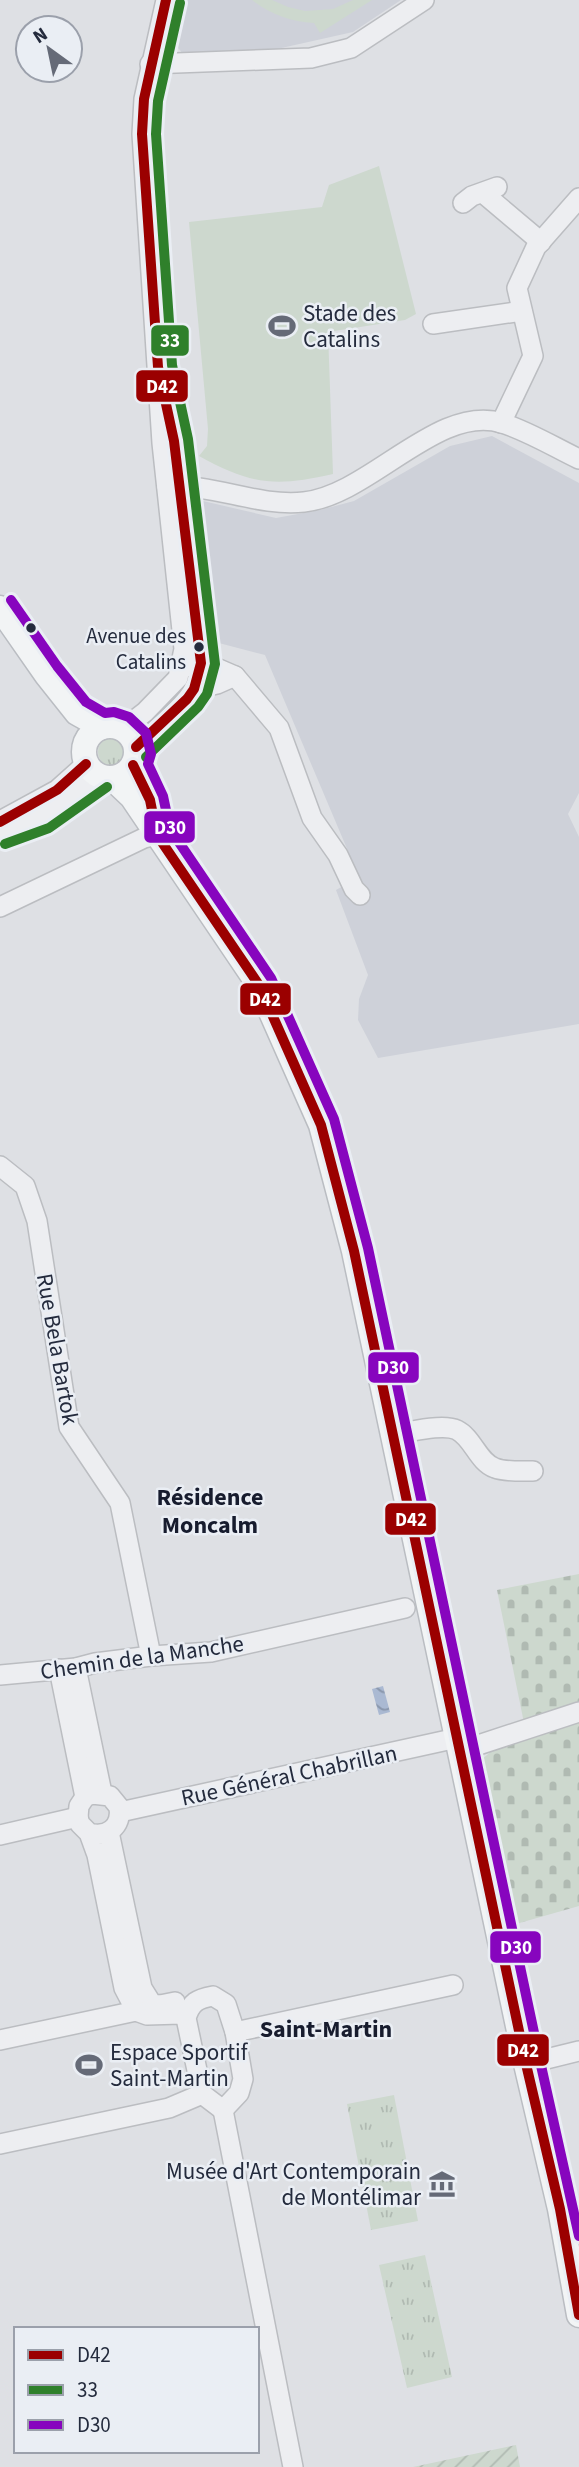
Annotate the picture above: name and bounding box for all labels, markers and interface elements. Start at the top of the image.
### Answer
north arrow [14,14,84,84]
text: N [28,21,53,51]
place label: Stade des Catalins [303,297,396,356]
sports icon: Stade des Catalins [267,311,297,341]
line badge: 33 [150,324,190,357]
text: 33 [160,328,180,355]
line badge: D42 [135,369,189,403]
text: D42 [146,374,178,401]
unlabelled marker [24,621,38,635]
place label: Avenue des Catalins [86,621,186,677]
marker: Avenue des Catalins [192,640,206,654]
line badge: D30 [143,810,196,844]
text: D30 [154,815,186,842]
line badge: D42 [239,982,292,1016]
text: D42 [249,987,281,1014]
street label: Rue Bela Bartok [28,1271,87,1428]
line badge: D30 [367,1351,420,1384]
text: D30 [377,1355,409,1382]
district label: Résidence Moncalm [156,1480,264,1543]
line badge: D42 [384,1502,437,1536]
text: D42 [395,1507,427,1534]
street label: Chemin de la Manche [38,1627,246,1688]
street label: Rue Général Chabrillan [178,1736,400,1815]
line badge: D30 [489,1930,542,1964]
text: D30 [500,1935,532,1962]
district label: Saint-Martin [260,2012,392,2047]
line badge: D42 [496,2033,550,2067]
place label: Espace Sportif Saint-Martin [110,2036,249,2095]
text: D42 [507,2038,539,2065]
sports icon: Espace Sportif Saint-Martin [74,2050,104,2080]
place label: Musée d'Art Contemporain de Montélimar [166,2155,422,2214]
museum icon: Musée d'Art Contemporain de Montélimar [427,2169,457,2199]
legend [14,2327,259,2453]
text: D42 [77,2340,111,2370]
text: 33 [77,2375,98,2405]
text: D30 [77,2410,111,2440]

